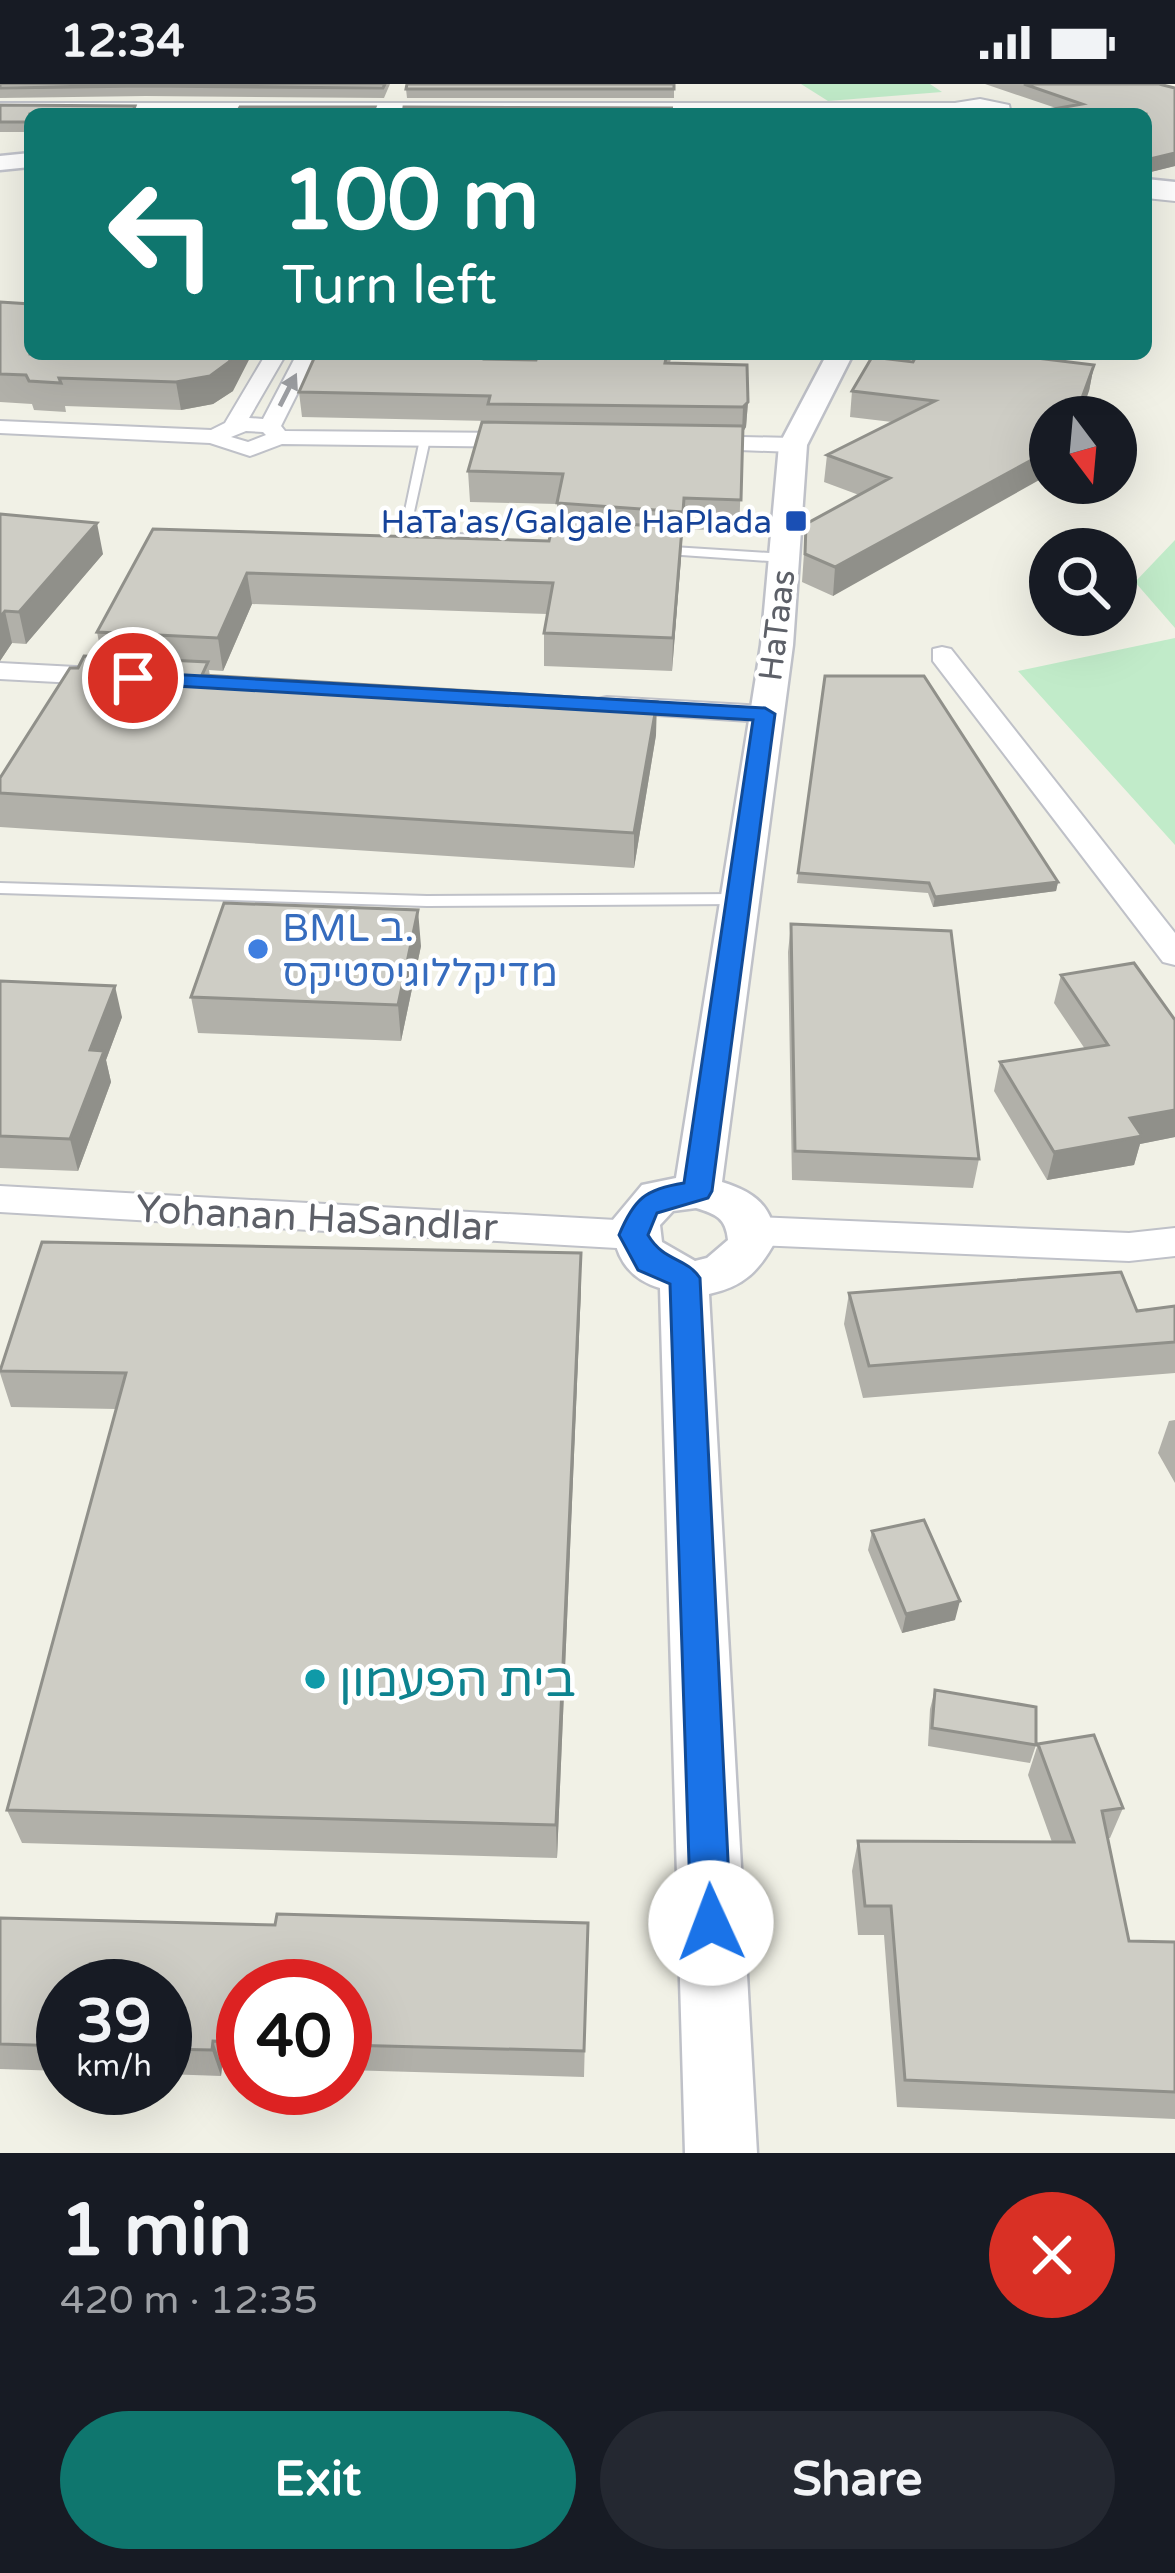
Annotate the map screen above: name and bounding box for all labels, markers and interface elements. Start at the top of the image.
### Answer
text: 12:34 [60,15,185,69]
text: 100 m [282,151,539,252]
icon: left [84,156,240,312]
text: Turn left [282,253,497,318]
one-way arrow [278,373,298,407]
north arrow [1029,396,1137,504]
map controls [1029,396,1137,636]
place label: HaTa'as/Galgale HaPlada [381,503,772,542]
marker: HaTa'as/Galgale HaPlada [783,508,809,534]
button: search [1029,528,1137,636]
street label: HaTaas [751,567,804,683]
pin [82,627,184,729]
icon: arrive [100,645,166,711]
place label: BML ב. מדיקללוגיסטיקס [282,905,558,997]
marker: BML ב. מדיקללוגיסטיקס [245,936,271,962]
street label: Yohanan HaSandlar [135,1186,499,1251]
place label: בית הפעמון [339,1652,576,1710]
marker: בית הפעמון [302,1666,328,1692]
position arrow [648,1860,774,1986]
speed limit sign: 40 [216,1959,372,2115]
text: 39 [76,1986,152,2058]
text: km/h [76,2048,152,2085]
text: 1 min [60,2188,252,2275]
button: close [989,2192,1115,2318]
text: 420 m · 12:35 [60,2277,318,2324]
button: Exit [60,2411,576,2549]
button: Share [600,2411,1115,2549]

